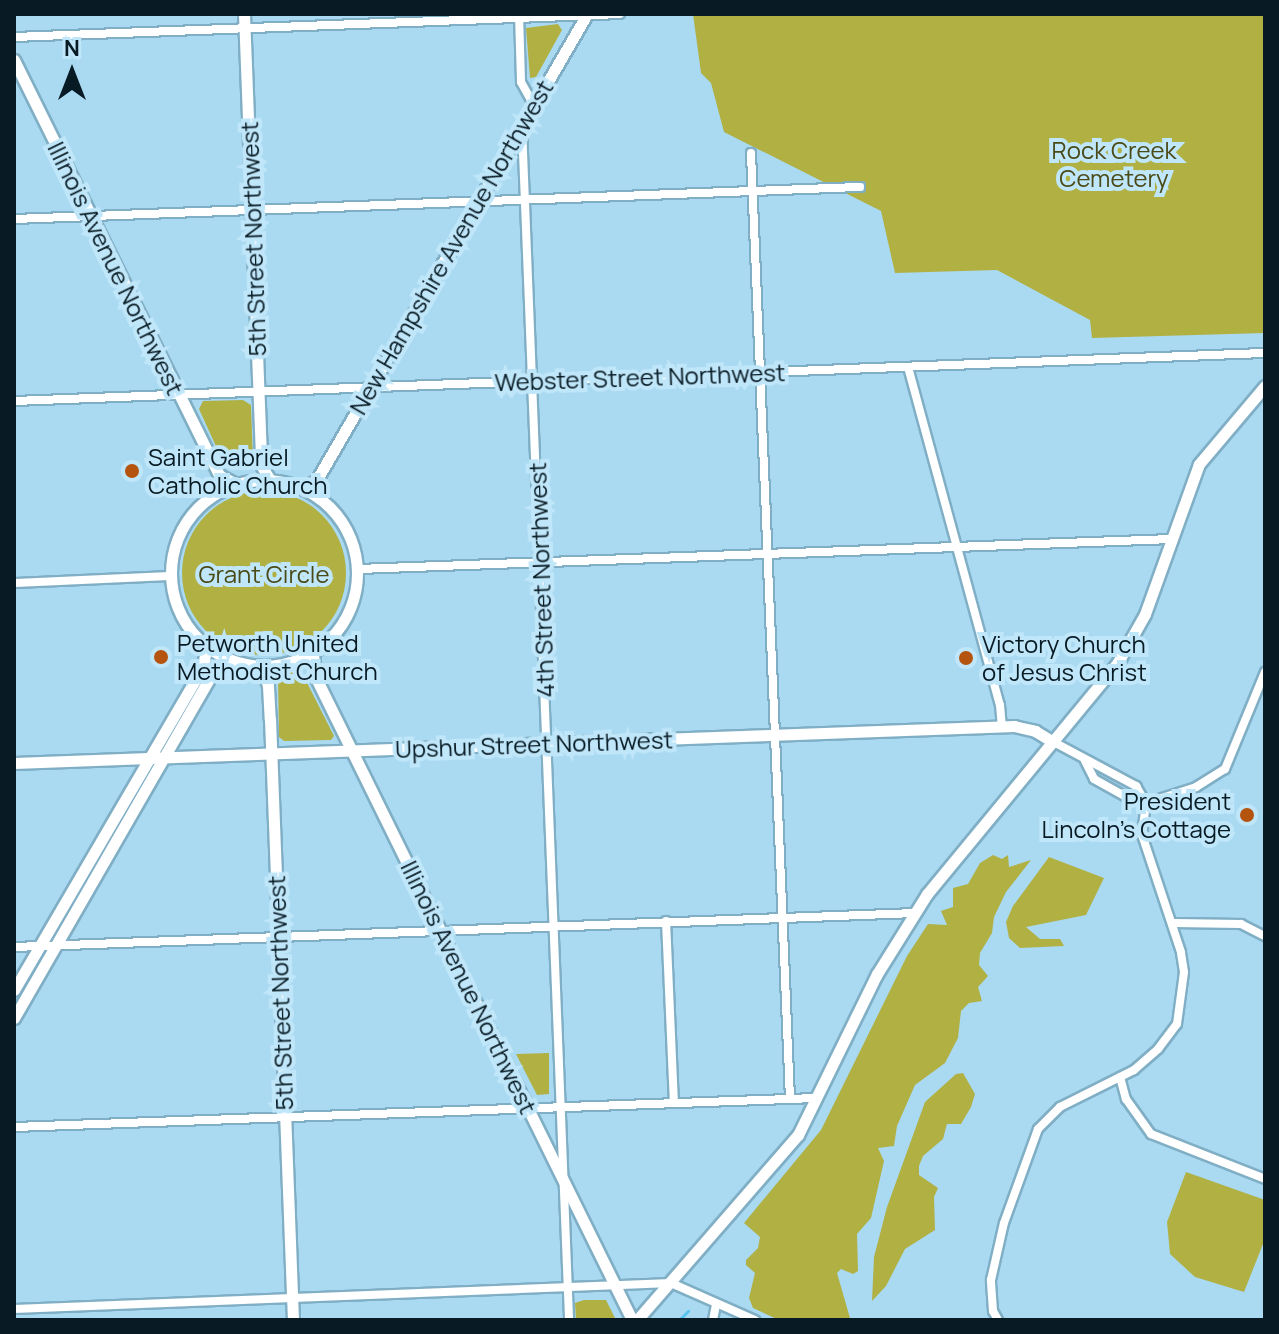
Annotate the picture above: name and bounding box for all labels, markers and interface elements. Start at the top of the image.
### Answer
north arrow [32,32,112,112]
text: N [64,33,80,63]
street label: New Hampshire Avenue Northwest [343,75,559,419]
street label: 5th Street Northwest [235,121,271,357]
park label: Rock Creek Cemetery [1052,136,1176,192]
street label: Illinois Avenue Northwest [42,137,190,399]
street label: Webster Street Northwest [494,358,786,396]
place label: Saint Gabriel Catholic Church [148,443,327,499]
marker: Saint Gabriel Catholic Church [123,462,141,480]
street label: 4th Street Northwest [523,462,559,698]
park label: Grant Circle [199,560,329,588]
place label: Petworth United Methodist Church [177,629,378,685]
place label: Victory Church of Jesus Christ [982,630,1147,686]
marker: Petworth United Methodist Church [152,648,170,666]
marker: Victory Church of Jesus Christ [957,649,975,667]
street label: Upshur Street Northwest [395,725,673,763]
place label: President Lincoln's Cottage [1042,787,1231,843]
marker: President Lincoln's Cottage [1238,806,1256,824]
street label: Illinois Avenue Northwest [395,856,543,1118]
street label: 5th Street Northwest [262,875,298,1111]

